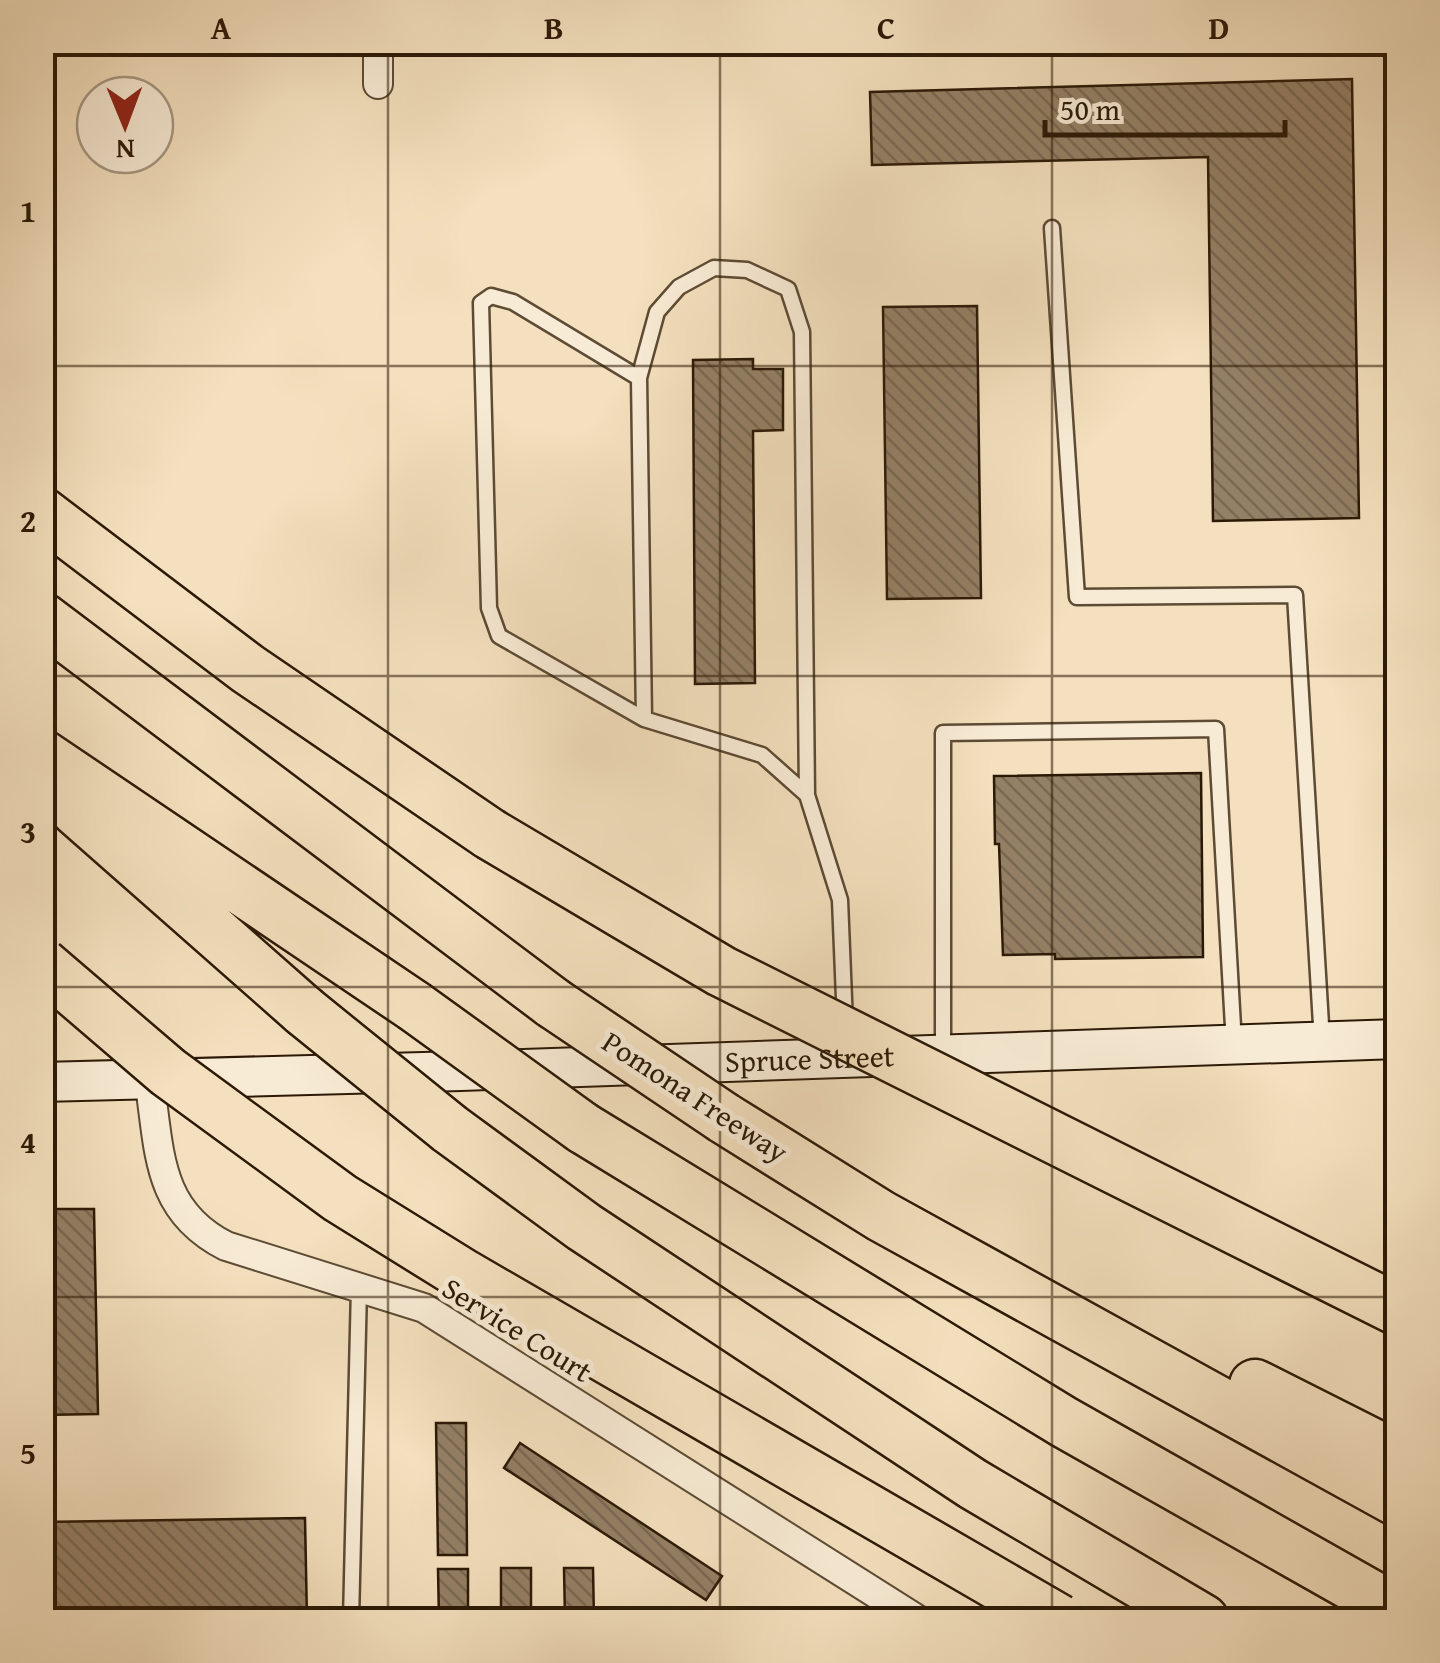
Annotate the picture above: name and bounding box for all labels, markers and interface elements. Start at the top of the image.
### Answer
text: A [211,4,232,51]
text: B [544,4,564,51]
text: C [877,4,895,51]
text: D [1209,4,1229,51]
north arrow [75,75,175,175]
scale bar [1045,75,1285,137]
text: 50 m [1060,87,1120,131]
text: N [115,130,135,171]
text: 1 [20,187,36,234]
text: 2 [20,497,36,544]
text: 3 [20,808,36,855]
street label: Pomona Freeway [594,1020,797,1173]
street label: Spruce Street [724,1033,895,1083]
text: 4 [20,1118,36,1165]
street label: Service Court [434,1266,601,1393]
text: 5 [20,1429,36,1476]

